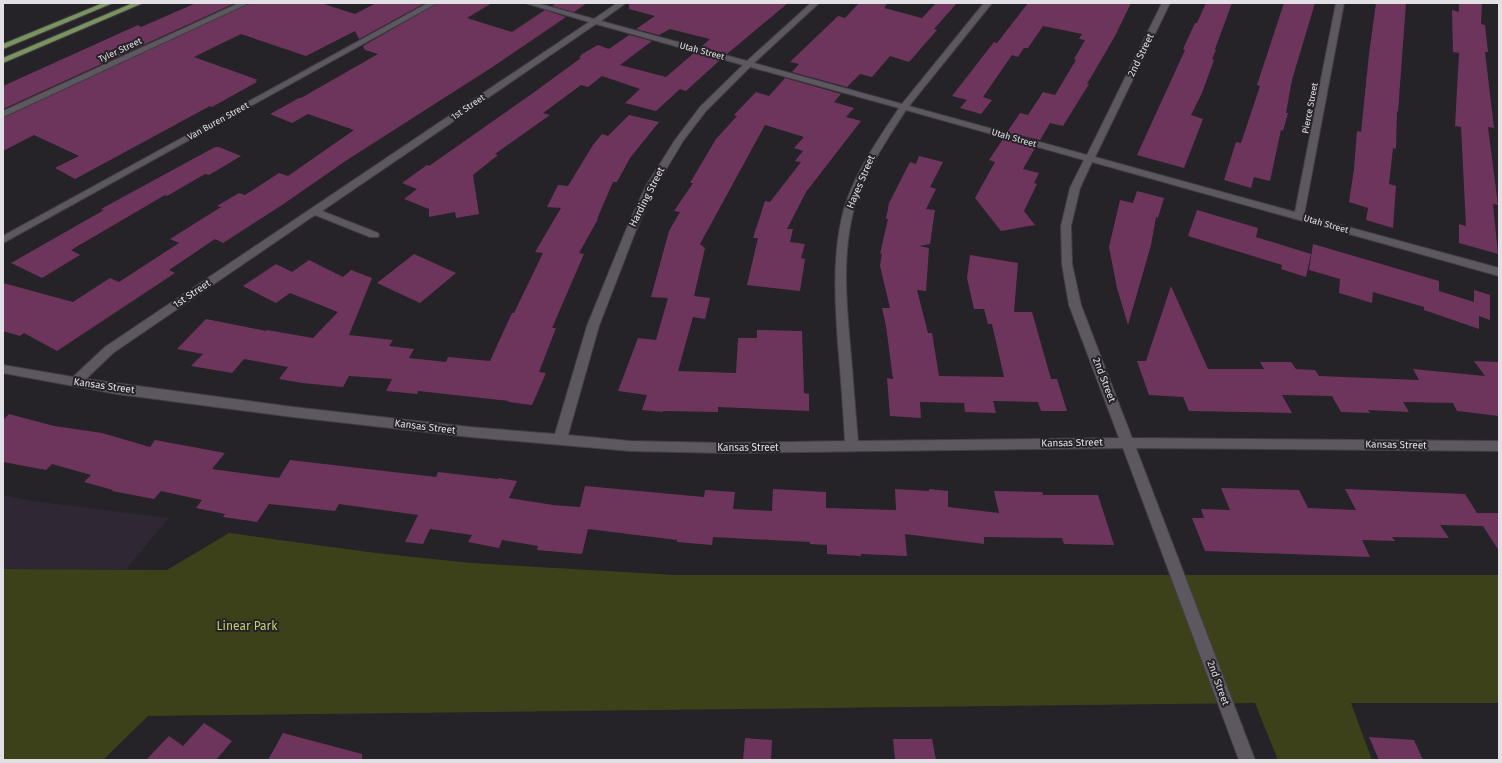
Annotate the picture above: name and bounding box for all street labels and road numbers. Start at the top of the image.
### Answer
street label: 2nd Street [1125,31,1157,79]
street label: Tyler Street [97,35,144,64]
street label: Utah Street [678,40,726,62]
street label: Pierce Street [1300,81,1320,134]
street label: 1st Street [449,92,487,122]
street label: Van Buren Street [186,100,251,142]
street label: Utah Street [990,127,1038,149]
street label: Hayes Street [844,153,878,211]
street label: Harding Street [627,165,667,229]
street label: Utah Street [1302,213,1350,235]
street label: 1st Street [171,277,213,311]
street label: 2nd Street [1090,356,1118,404]
street label: Kansas Street [73,376,136,396]
street label: Kansas Street [394,417,457,437]
street label: Kansas Street [1041,436,1103,450]
street label: Kansas Street [1365,438,1427,452]
street label: Kansas Street [717,442,779,454]
street label: 2nd Street [1204,659,1232,707]

